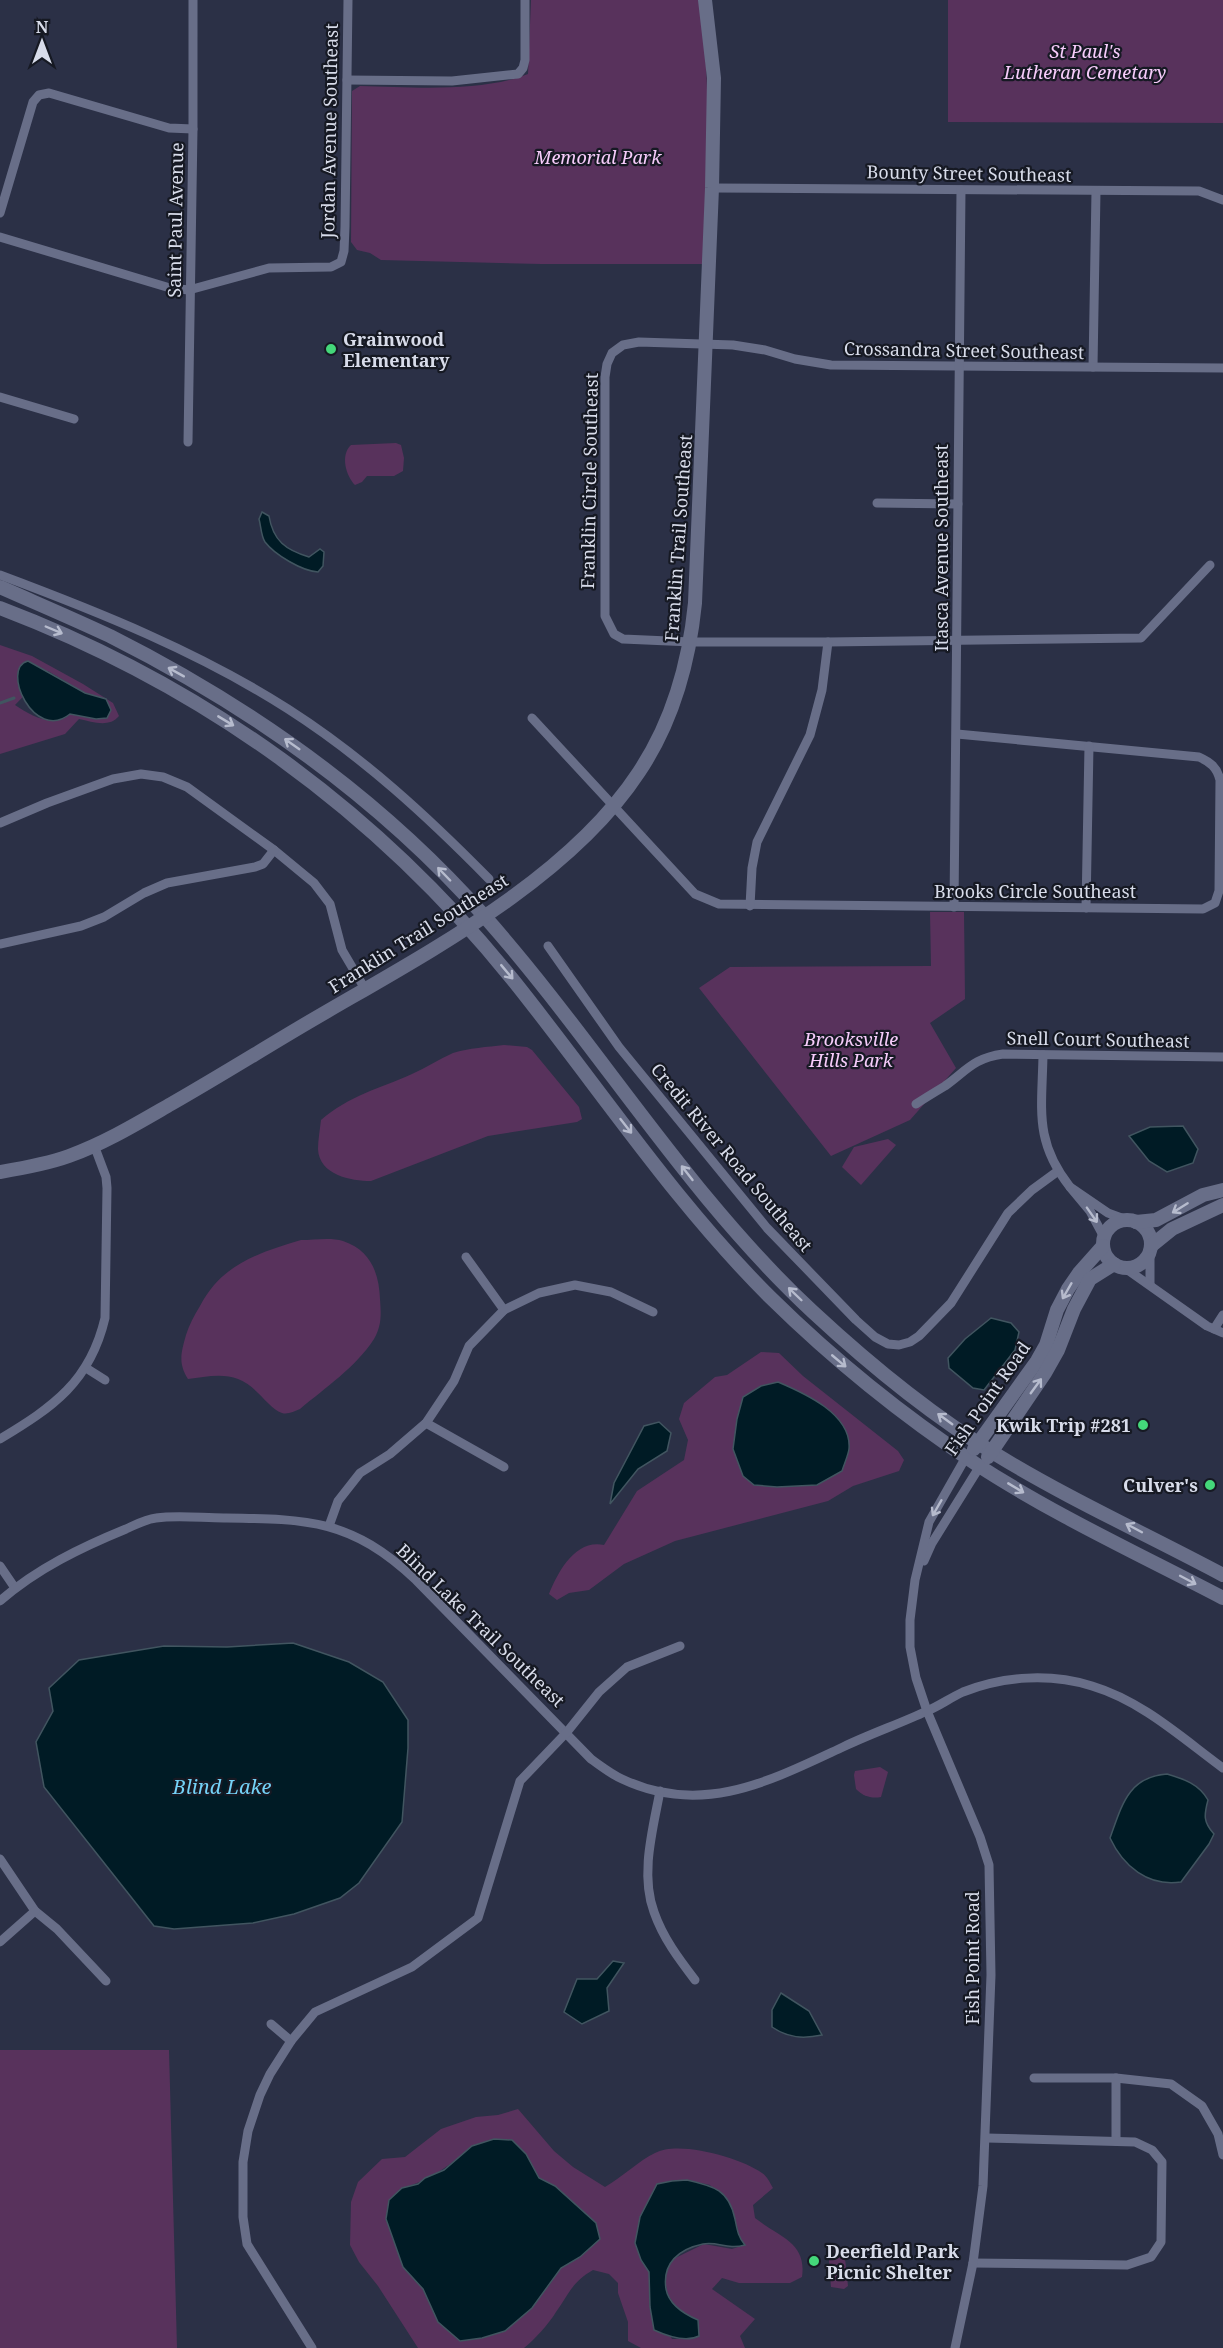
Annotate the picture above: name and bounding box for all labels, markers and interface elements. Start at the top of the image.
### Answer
north arrow [12,12,72,72]
text: N [36,16,49,38]
street label: Jordan Avenue Southeast [315,23,343,240]
park label: St Paul's Lutheran Cemetary [1003,39,1166,84]
street label: Saint Paul Avenue [162,142,188,298]
park label: Memorial Park [534,145,662,169]
street label: Bounty Street Southeast [866,159,1072,187]
place label: Grainwood Elementary [343,327,450,372]
street label: Crossandra Street Southeast [844,336,1084,364]
marker: Grainwood Elementary [324,342,338,356]
street label: Franklin Circle Southeast [575,373,603,589]
street label: Franklin Trail Southeast [659,434,697,642]
street label: Itasca Avenue Southeast [929,444,953,652]
one-way arrow [45,625,63,636]
one-way arrow [168,666,185,678]
one-way arrow [218,714,235,727]
one-way arrow [284,738,300,750]
one-way arrow [436,866,451,881]
street label: Franklin Trail Southeast [324,868,512,998]
street label: Brooks Circle Southeast [934,879,1136,903]
one-way arrow [500,964,513,980]
street label: Snell Court Southeast [1006,1025,1190,1053]
park label: Brooksville Hills Park [803,1027,898,1072]
street label: Credit River Road Southeast [646,1058,818,1256]
one-way arrow [620,1118,633,1134]
one-way arrow [681,1166,694,1182]
one-way arrow [1172,1202,1189,1214]
one-way arrow [1086,1206,1098,1222]
one-way arrow [1061,1282,1073,1299]
one-way arrow [787,1287,802,1302]
street label: Fish Point Road [939,1336,1035,1460]
one-way arrow [831,1355,847,1368]
one-way arrow [1030,1378,1042,1394]
one-way arrow [937,1413,953,1425]
place label: Kwik Trip #281 [996,1413,1131,1437]
marker: Kwik Trip #281 [1136,1418,1150,1432]
place label: Culver's [1123,1473,1198,1497]
marker: Culver's [1203,1478,1217,1492]
one-way arrow [1007,1482,1024,1494]
one-way arrow [930,1499,942,1516]
one-way arrow [1126,1522,1143,1534]
street label: Blind Lake Trail Southeast [392,1538,570,1712]
one-way arrow [1179,1574,1196,1586]
water label: Blind Lake [172,1773,272,1800]
street label: Fish Point Road [960,1891,984,2025]
place label: Deerfield Park Picnic Shelter [826,2239,959,2284]
marker: Deerfield Park Picnic Shelter [807,2254,821,2268]

